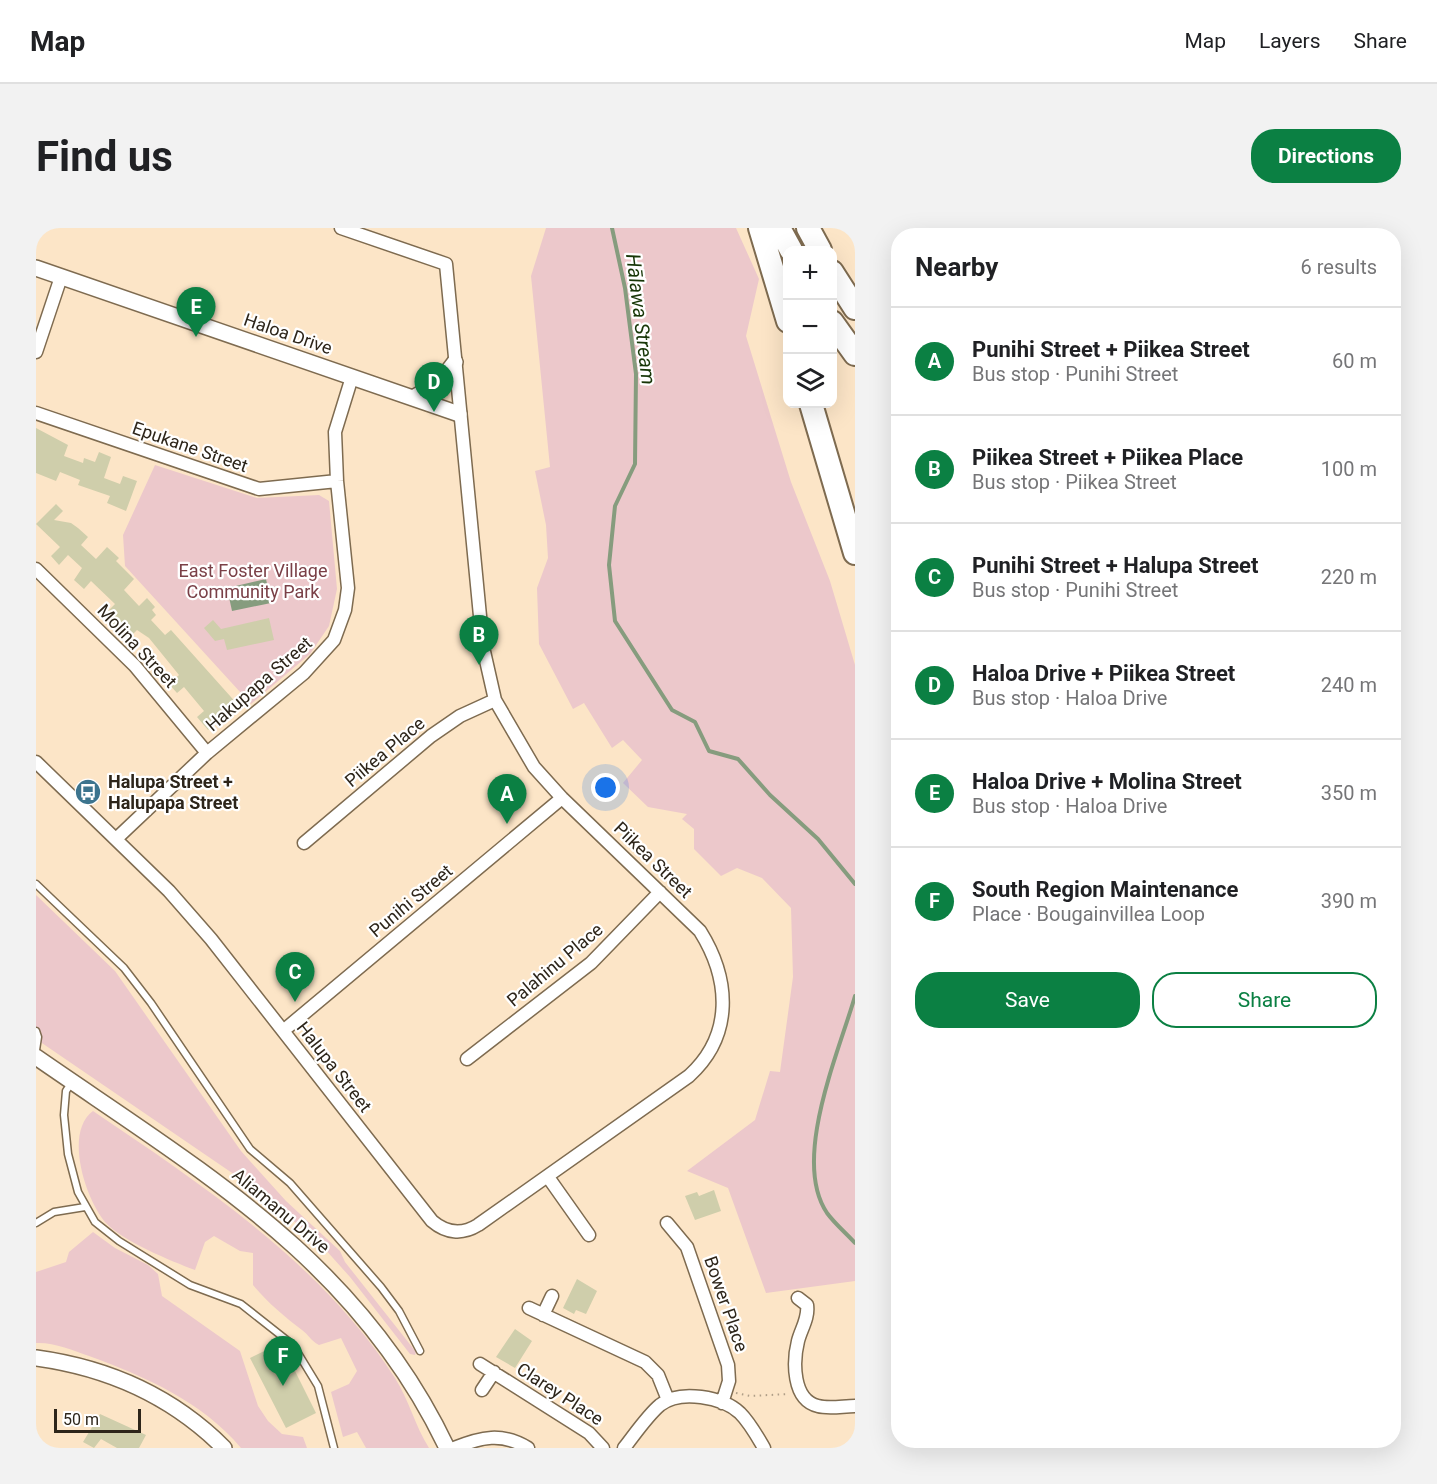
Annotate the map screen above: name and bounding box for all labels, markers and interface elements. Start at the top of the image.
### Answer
text: Map [30,25,85,58]
text: Map [1184,29,1226,53]
text: Layers [1259,29,1320,53]
text: Share [1353,29,1407,53]
button: Directions [1251,129,1401,183]
text: Find us [36,132,173,181]
map controls [783,246,837,408]
button: + [783,246,837,300]
water label: Hālawa Stream [621,252,661,386]
text: Nearby [915,252,998,282]
text: 6 results [1301,255,1377,279]
pin: E [176,288,216,337]
button: − [783,300,837,354]
street label: Haloa Drive [241,309,335,358]
text: Punihi Street + Piikea Street [972,337,1250,362]
text: A [928,349,941,373]
text: 60 m [1332,349,1377,373]
button: layers [783,354,837,408]
pin: D [414,362,454,412]
text: Bus stop · Punihi Street [972,362,1178,386]
street label: Epukane Street [130,417,251,476]
text: Piikea Street + Piikea Place [972,445,1243,470]
text: B [928,457,941,481]
text: 100 m [1321,457,1377,481]
text: Bus stop · Piikea Street [972,470,1177,494]
text: Punihi Street + Halupa Street [972,553,1258,578]
park label: East Foster Village Community Park [178,560,328,602]
text: C [928,565,941,589]
text: 220 m [1321,565,1377,589]
text: Bus stop · Punihi Street [972,578,1178,602]
street label: Molina Street [93,600,181,692]
pin: B [460,616,498,665]
street label: Hakupapa Street [201,632,316,735]
text: Haloa Drive + Piikea Street [972,661,1235,686]
text: D [928,673,941,697]
text: 240 m [1321,673,1377,697]
text: Bus stop · Haloa Drive [972,686,1167,710]
street label: Piikea Place [341,712,429,791]
text: Haloa Drive + Molina Street [972,769,1242,794]
place label: Halupa Street + Halupapa Street [108,771,238,813]
your location [591,773,620,802]
pin: A [488,774,526,824]
bus stop icon: Halupa Street + Halupapa Street [73,777,103,807]
text: E [929,781,940,805]
text: 350 m [1321,781,1377,805]
text: Bus stop · Haloa Drive [972,794,1167,818]
street label: Piikea Street [610,817,697,902]
street label: Punihi Street [365,860,457,941]
text: South Region Maintenance [972,877,1238,902]
text: F [929,889,940,913]
text: 390 m [1321,889,1377,913]
text: Place · Bougainvillea Loop [972,902,1205,926]
street label: Palahinu Place [503,919,607,1011]
pin: C [276,952,314,1002]
button: Save [915,972,1140,1028]
button: Share [1152,972,1377,1028]
street label: Halupa Street [293,1017,376,1116]
street label: Aliamanu Drive [228,1164,334,1257]
street label: Bower Place [700,1253,753,1354]
pin: F [264,1336,302,1386]
street label: Clarey Place [513,1358,607,1429]
scale bar [54,1406,141,1434]
text: 50 m [63,1410,99,1429]

